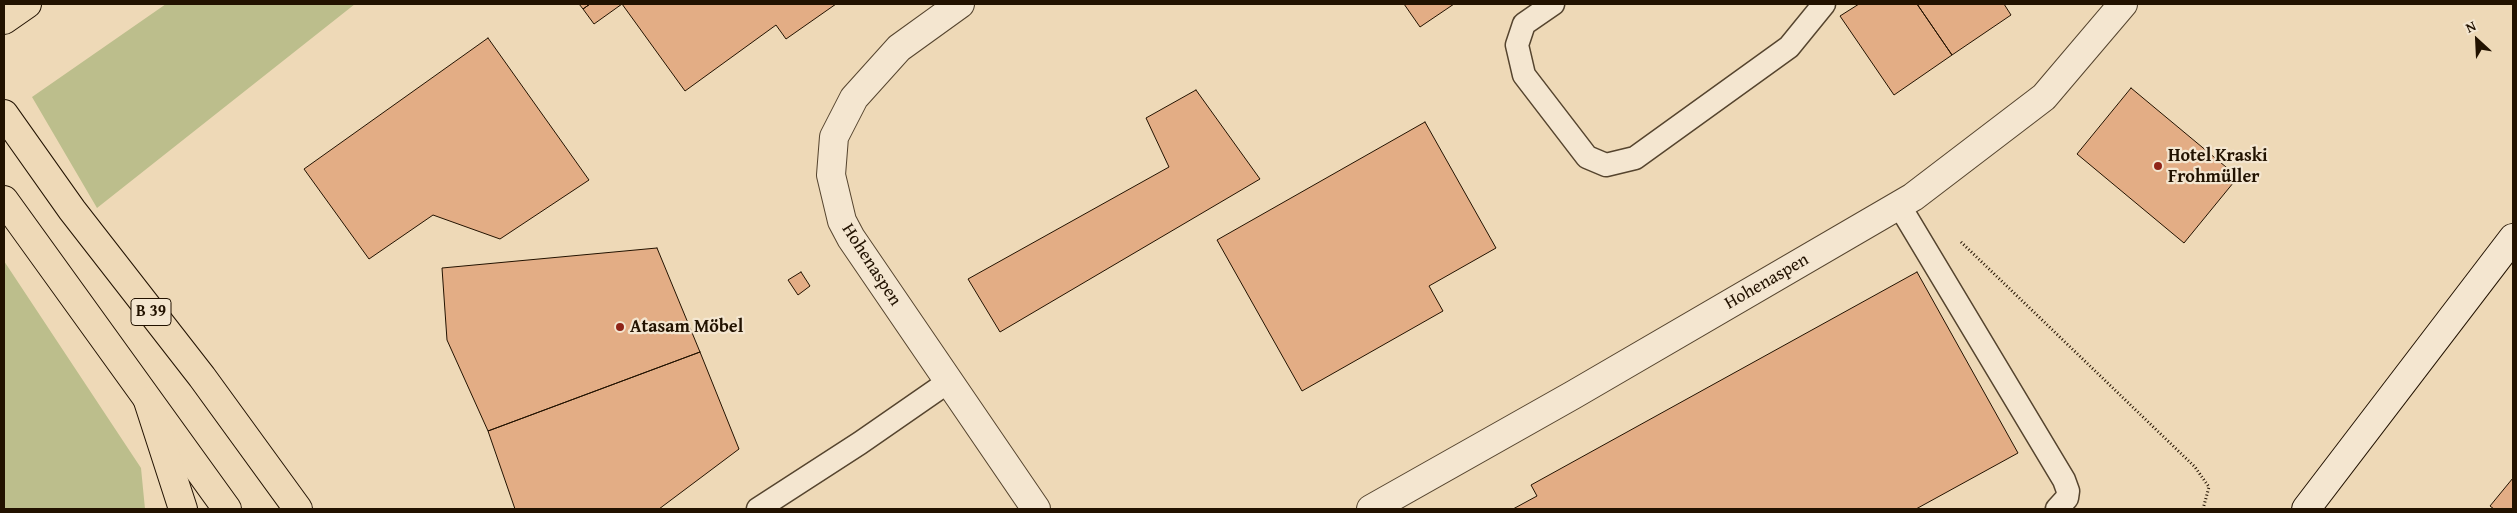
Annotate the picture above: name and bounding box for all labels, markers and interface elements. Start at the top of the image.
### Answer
north arrow [2452,15,2502,65]
text: N [2462,15,2479,37]
place label: Hotel Kraski Frohmüller [2168,145,2267,188]
marker: Hotel Kraski Frohmüller [2152,160,2164,172]
street label: Hohenaspen [836,220,906,310]
street label: Hohenaspen [1721,249,1813,315]
road number: B 39 [131,298,171,326]
place label: Atasam Möbel [630,316,743,338]
marker: Atasam Möbel [614,321,626,333]

